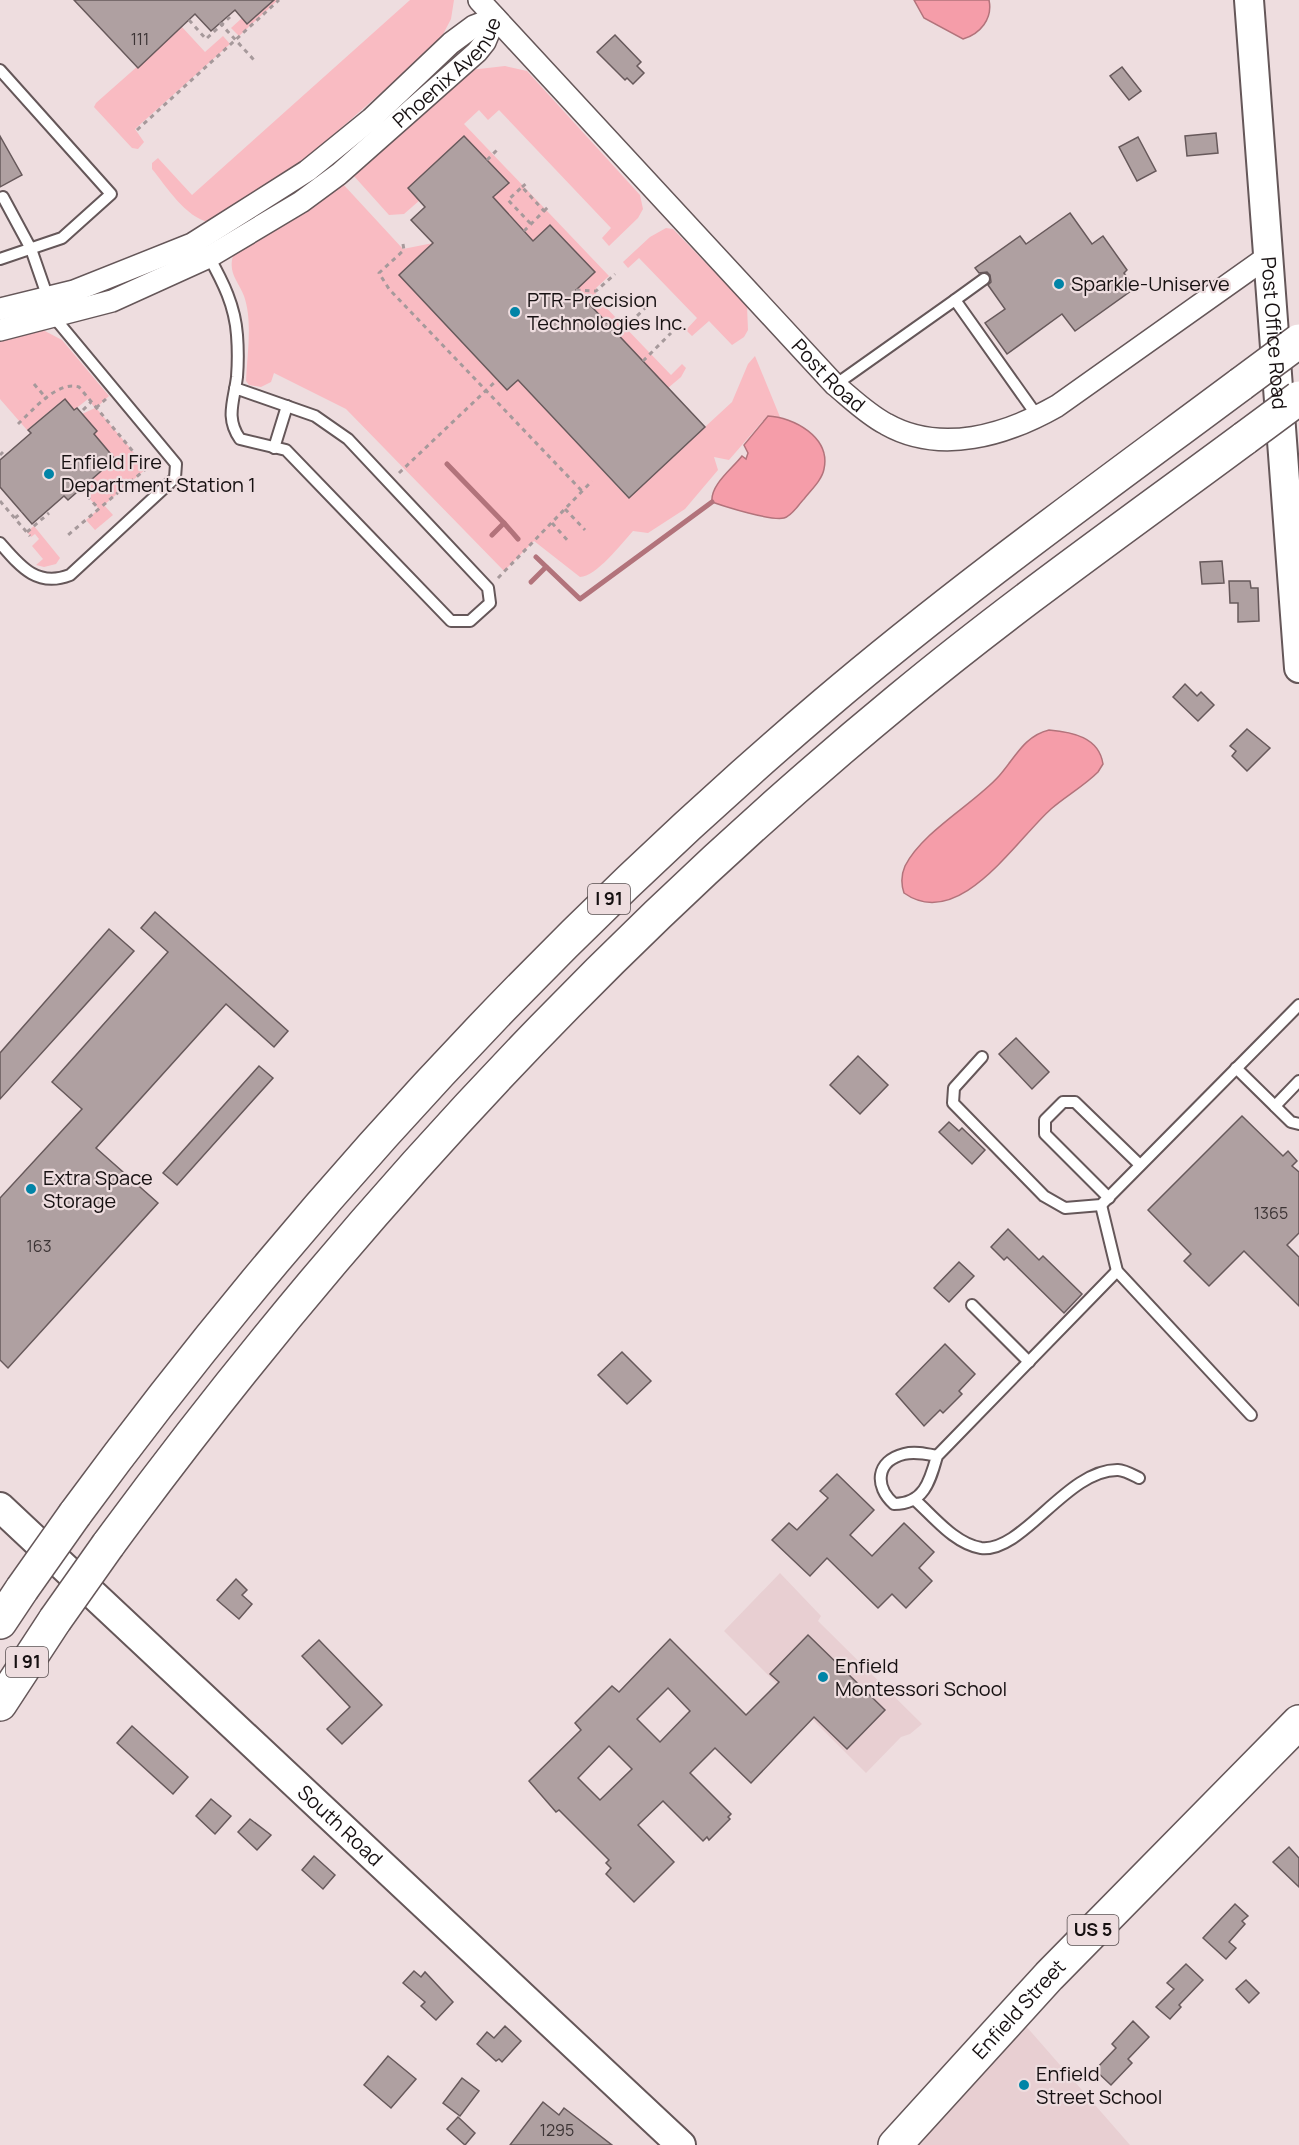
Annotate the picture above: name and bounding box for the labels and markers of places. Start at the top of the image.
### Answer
place label: Sparkle-Uniserve [1071,270,1230,297]
marker: Sparkle-Uniserve [1052,277,1066,291]
place label: PTR-Precision Technologies Inc. [527,286,687,336]
marker: PTR-Precision Technologies Inc. [508,305,522,319]
place label: Enfield Fire Department Station 1 [61,448,256,498]
marker: Enfield Fire Department Station 1 [42,467,56,481]
place label: Extra Space Storage [43,1164,153,1214]
marker: Extra Space Storage [24,1182,38,1196]
place label: Enfield Montessori School [835,1652,1007,1702]
marker: Enfield Montessori School [816,1670,830,1684]
place label: Enfield Street School [1036,2060,1162,2110]
marker: Enfield Street School [1017,2078,1031,2092]

